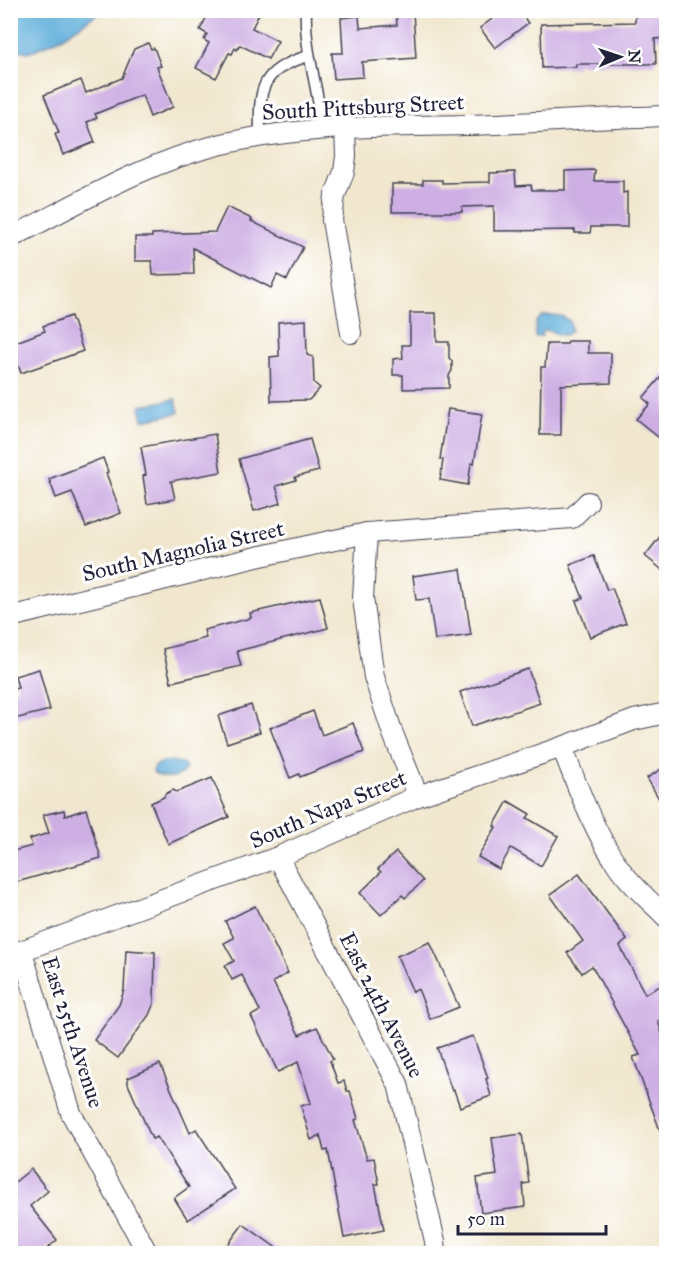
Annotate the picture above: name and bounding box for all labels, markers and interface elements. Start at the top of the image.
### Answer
north arrow [590,27,650,87]
text: N [625,49,644,64]
street label: South Pittsburg Street [261,88,465,126]
street label: South Magnolia Street [79,515,287,587]
street label: South Napa Street [246,764,411,854]
street label: East 24th Avenue [334,928,430,1082]
street label: East 25th Avenue [36,953,110,1111]
scale bar [458,1198,606,1236]
text: 50 m [467,1208,505,1230]

